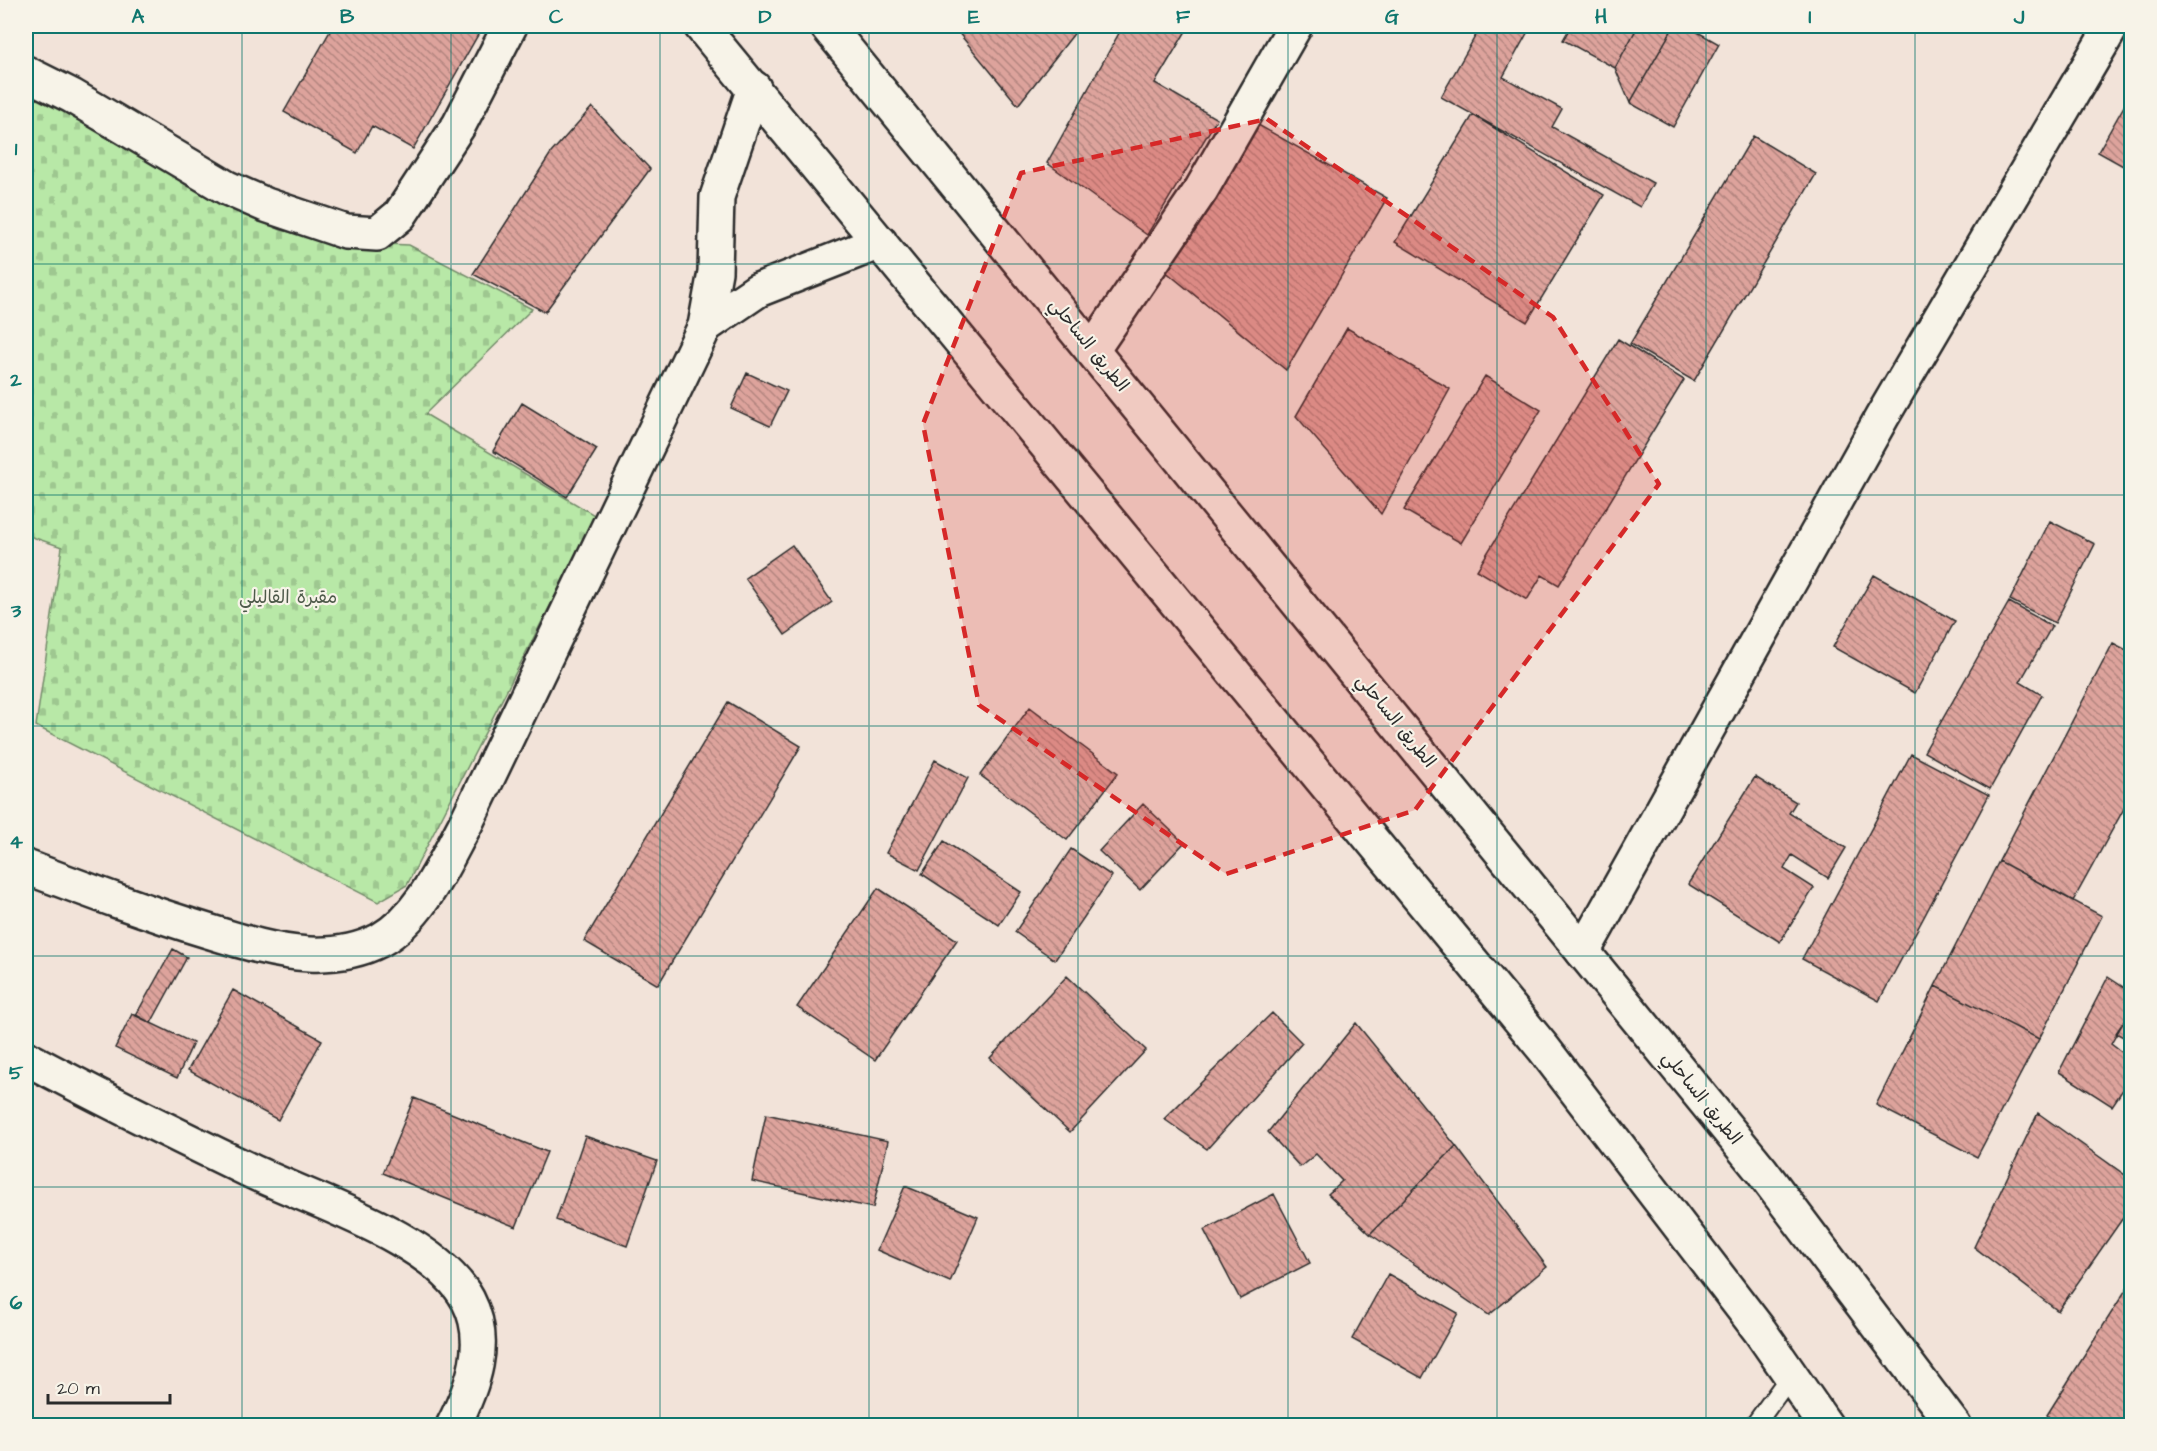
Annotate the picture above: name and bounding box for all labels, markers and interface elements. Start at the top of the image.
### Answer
text: A [132,3,145,31]
text: B [340,3,355,31]
text: C [549,3,564,31]
text: D [759,3,772,31]
text: E [968,3,980,31]
text: F [1176,3,1191,31]
text: G [1385,3,1399,31]
text: H [1595,3,1607,31]
text: I [1808,3,1812,31]
text: J [2013,3,2025,31]
text: 1 [15,135,18,163]
street label: الطريق الساحلي [1041,293,1135,399]
text: 2 [9,366,22,394]
park label: مقبرة القاليلي [239,585,337,613]
text: 3 [10,597,22,625]
street label: الطريق الساحلي [1348,669,1442,775]
text: 4 [9,828,23,856]
street label: الطريق الساحلي [1654,1046,1748,1152]
text: 5 [9,1059,24,1087]
text: 6 [10,1289,23,1317]
scale bar [48,1367,170,1405]
text: 20 m [57,1376,100,1401]

